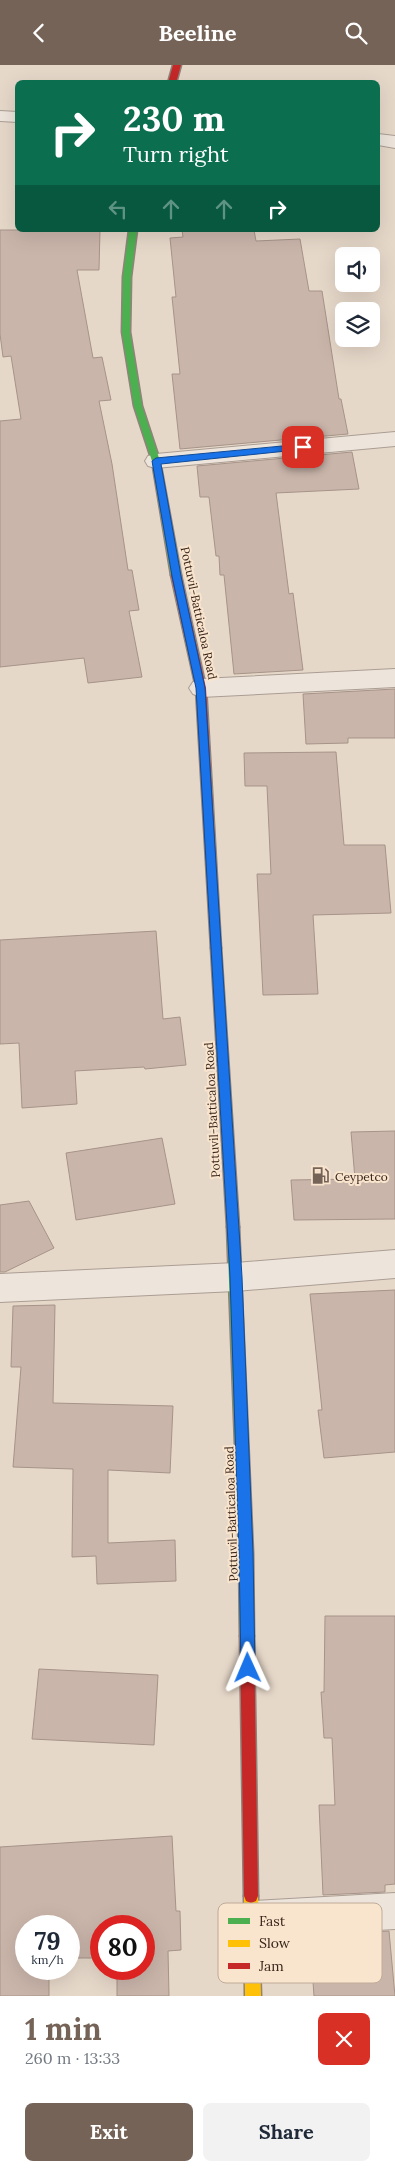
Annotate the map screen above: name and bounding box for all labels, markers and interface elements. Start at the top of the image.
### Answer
icon: back [25,19,53,47]
text: Beeline [158,19,237,47]
icon: search [342,19,370,47]
text: 230 m [123,96,225,141]
icon: right [40,100,105,165]
text: Turn right [123,140,228,168]
icon: left [104,195,132,223]
icon: ahead [157,195,185,223]
icon: ahead [210,195,238,223]
icon: right [263,195,291,223]
map controls [335,247,380,347]
button: sound [335,247,380,292]
button: layers [335,302,380,347]
pin [282,426,324,468]
icon: arrive [289,433,317,461]
street label: Pottuvil-Batticaloa Road [178,545,220,681]
street label: Pottuvil-Batticaloa Road [201,1042,223,1178]
fuel station icon: Ceypetco [311,1166,331,1186]
place label: Ceypetco [335,1169,388,1184]
street label: Pottuvil-Batticaloa Road [221,1446,241,1582]
position arrow [221,1641,273,1693]
legend [218,1903,382,1983]
text: Fast [259,1912,286,1930]
speed limit sign: 80 [90,1915,155,1980]
text: 79 [34,1925,61,1957]
text: Slow [259,1934,291,1952]
text: km/h [31,1952,64,1967]
text: Jam [258,1957,284,1975]
text: 1 min [25,2010,102,2048]
button: close [318,2013,370,2065]
text: 260 m · 13:33 [25,2048,120,2068]
button: Exit [25,2103,193,2161]
button: Share [203,2103,370,2161]

